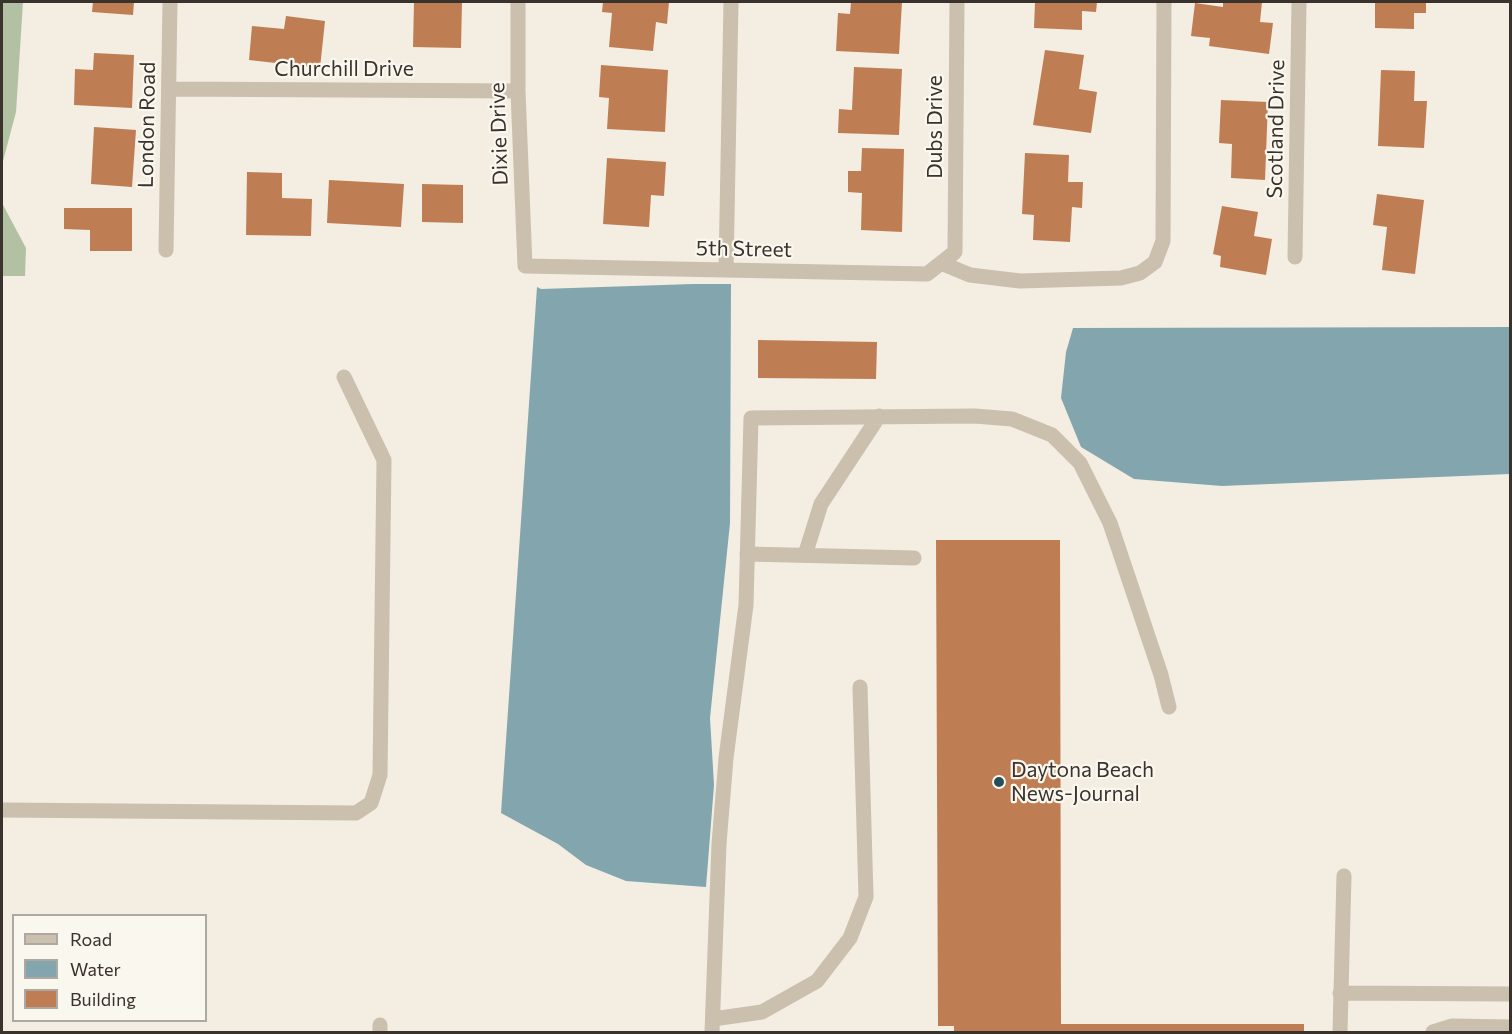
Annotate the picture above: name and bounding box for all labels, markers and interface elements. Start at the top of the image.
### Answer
street label: Churchill Drive [274,56,414,82]
street label: Scotland Drive [1262,59,1290,199]
street label: London Road [133,62,161,188]
street label: Dubs Drive [922,75,948,179]
street label: Dixie Drive [485,82,513,186]
street label: 5th Street [696,236,792,262]
place label: Daytona Beach News-Journal [1011,757,1154,807]
marker: Daytona Beach News-Journal [992,775,1006,789]
legend [12,914,207,1022]
text: Road [70,928,112,950]
text: Water [70,958,121,980]
text: Building [70,988,136,1010]

